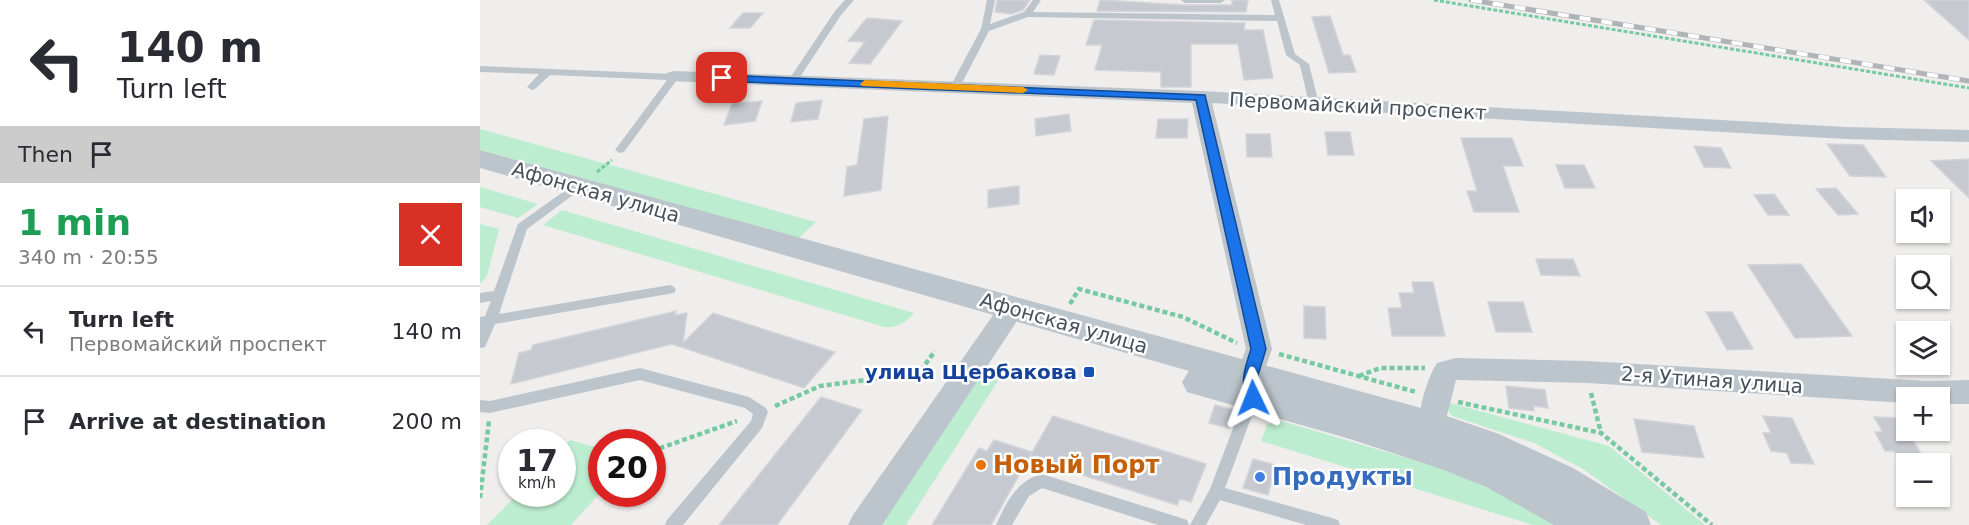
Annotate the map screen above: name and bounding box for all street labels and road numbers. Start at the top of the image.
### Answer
street label: Первомайский проспект [1229,87,1488,125]
street label: Афонская улица [509,157,683,227]
street label: Афонская улица [977,288,1151,358]
street label: 2-я Утиная улица [1620,362,1804,398]

